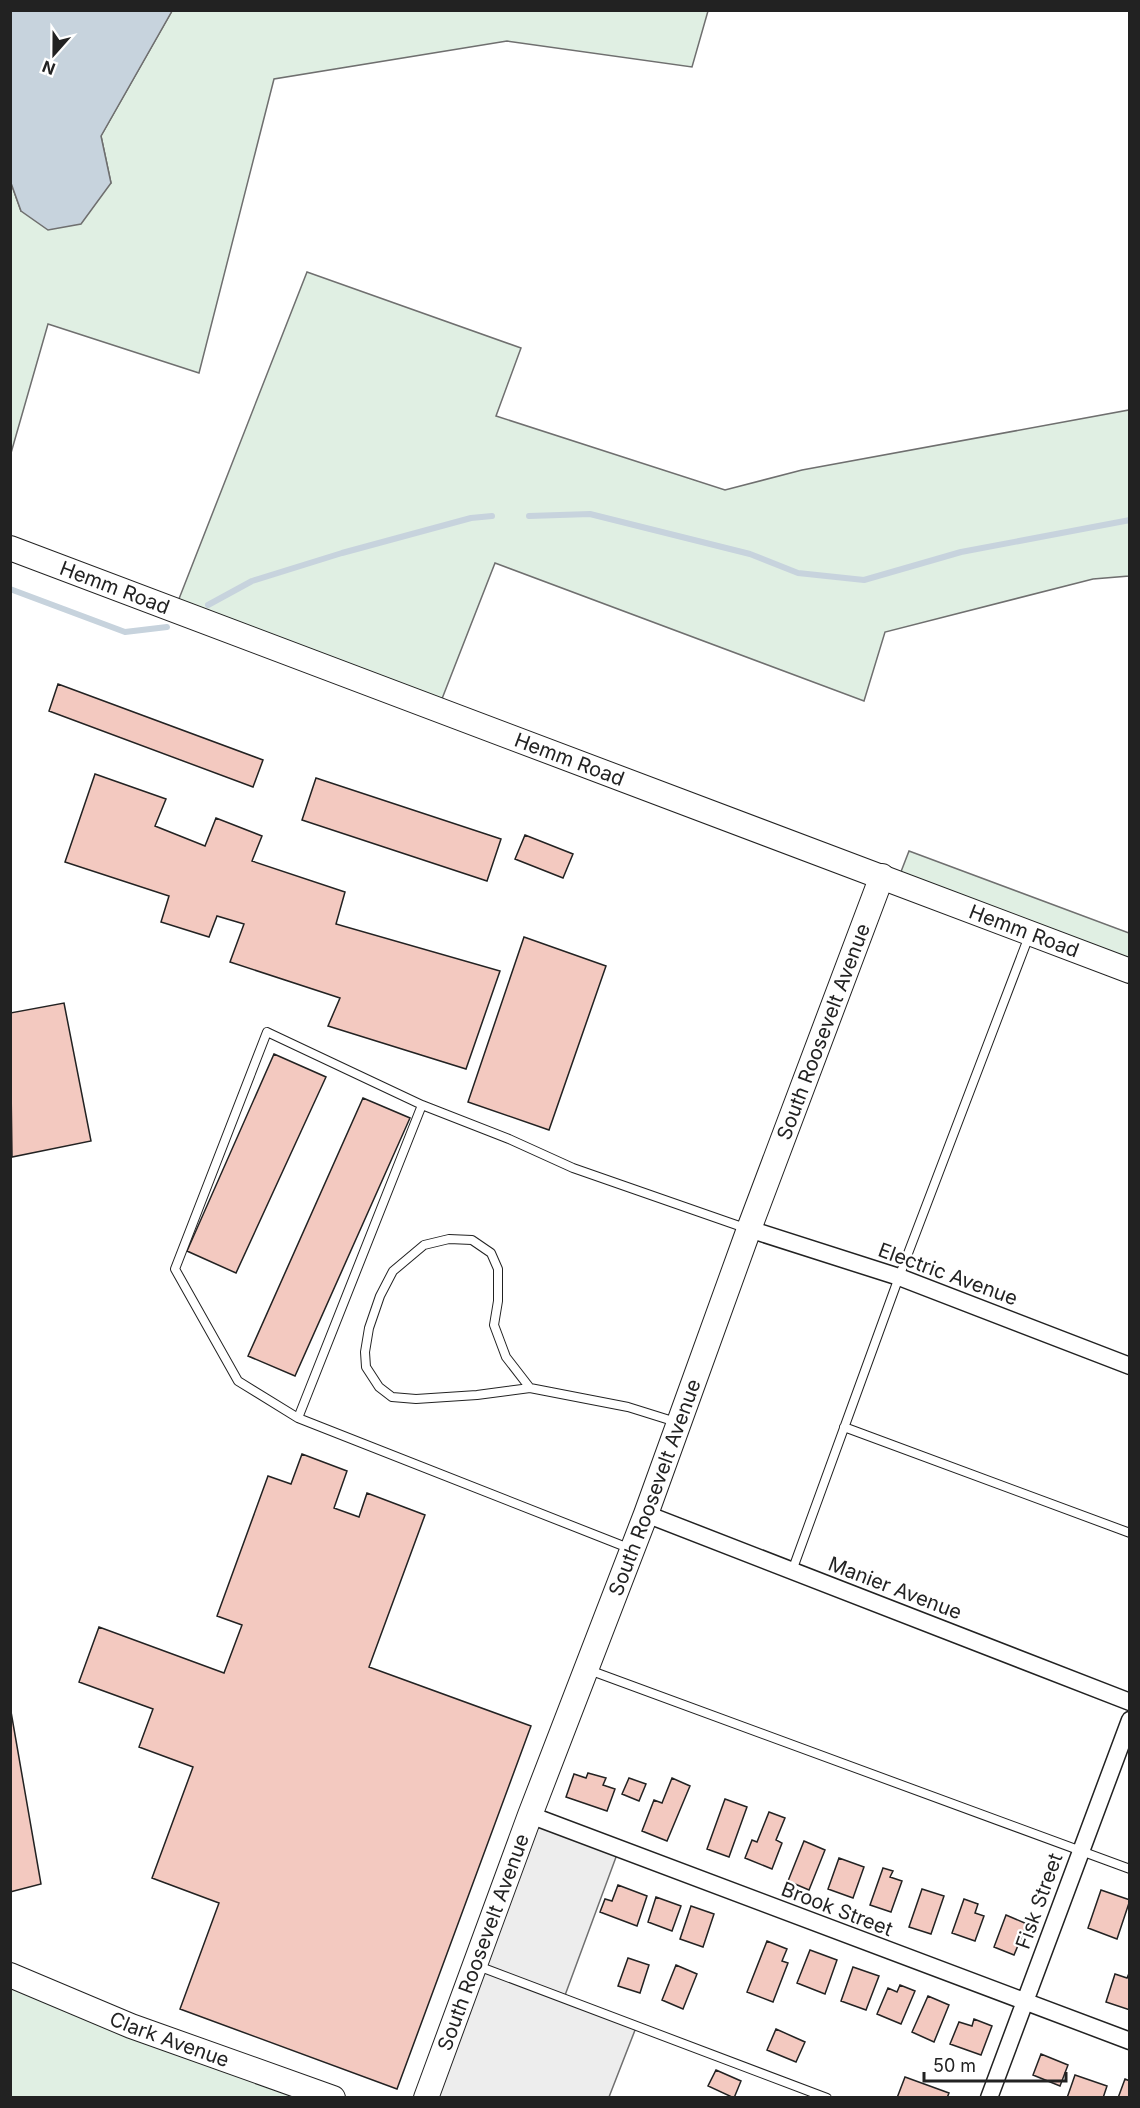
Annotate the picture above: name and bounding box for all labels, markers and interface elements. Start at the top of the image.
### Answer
north arrow [24,24,84,84]
text: N [39,56,58,80]
street label: Hemm Road [57,556,173,619]
street label: Hemm Road [511,728,628,791]
street label: Hemm Road [966,899,1082,963]
street label: South Roosevelt Avenue [772,920,875,1143]
street label: Electric Avenue [875,1238,1021,1310]
street label: South Roosevelt Avenue [604,1376,706,1599]
street label: Manier Avenue [825,1552,965,1624]
street label: South Roosevelt Avenue [432,1830,534,2054]
street label: Fisk Street [1011,1849,1068,1952]
street label: Brook Street [778,1877,896,1941]
street label: Clark Avenue [106,2006,232,2072]
scale bar [924,2045,1066,2083]
text: 50 m [933,2055,976,2076]

